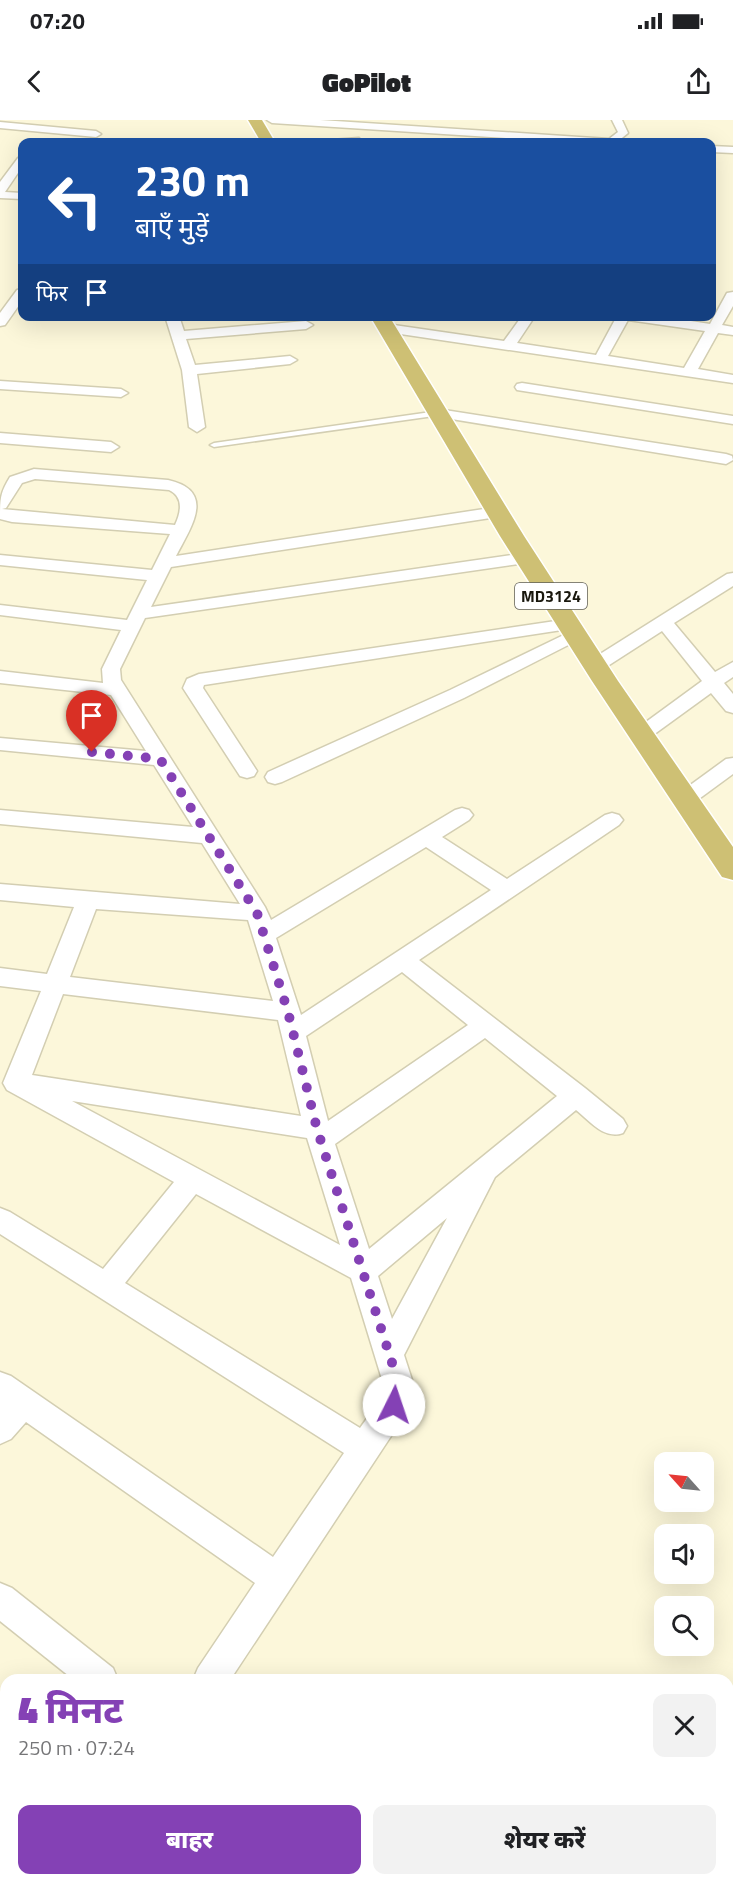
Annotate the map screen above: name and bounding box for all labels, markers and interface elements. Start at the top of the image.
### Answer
text: 07:20 [30,4,85,38]
text: GoPilot [322,61,411,102]
icon: back [18,65,51,98]
icon: share [682,65,715,98]
text: 230 m [135,148,250,212]
icon: left [36,162,114,240]
text: बाएँ मुड़ें [135,206,209,247]
text: फिर [36,276,68,310]
icon: arrive [80,276,113,309]
road number: MD3124 [515,583,587,609]
pin [66,690,117,752]
icon: arrive [75,699,108,732]
position arrow [362,1373,426,1437]
north arrow [654,1452,714,1512]
map controls [654,1452,714,1656]
button: sound [654,1524,714,1584]
button: search [654,1596,714,1656]
text: 4 मिनट [18,1682,123,1737]
button: close [653,1694,716,1757]
text: 250 m · 07:24 [18,1732,135,1763]
button: बाहर [18,1805,361,1874]
button: शेयर करें [373,1805,716,1874]

